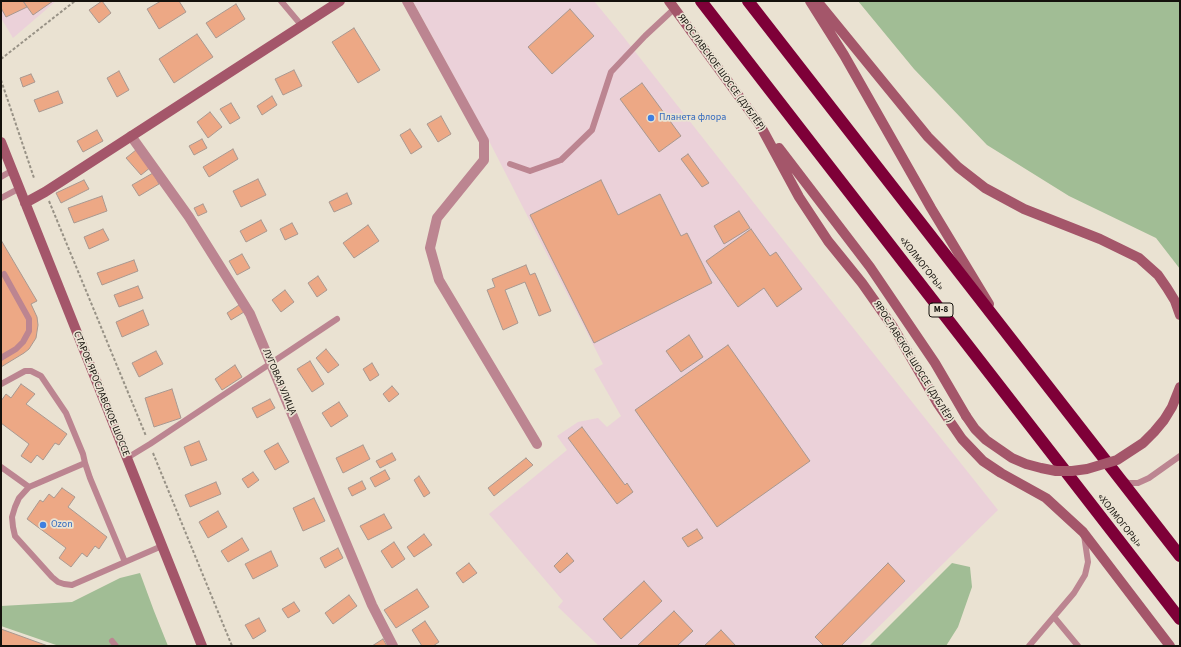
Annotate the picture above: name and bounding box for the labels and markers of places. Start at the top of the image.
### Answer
place label: Планета флора [659,112,726,124]
marker: Планета флора [646,113,656,123]
place label: Ozon [51,519,73,531]
marker: Ozon [38,520,48,530]

